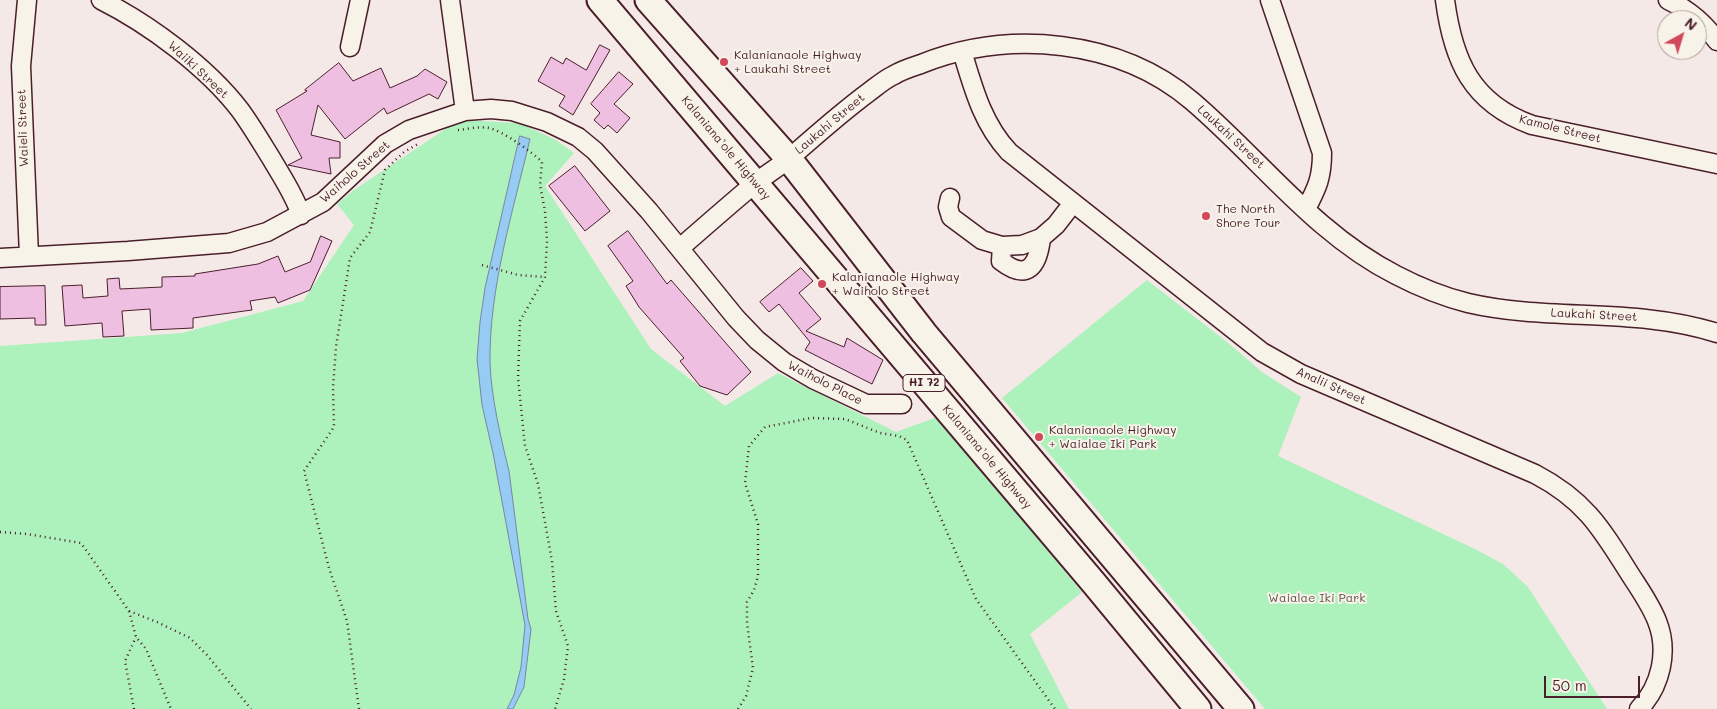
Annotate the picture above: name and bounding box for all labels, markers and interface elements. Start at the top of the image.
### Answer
north arrow [1657,10,1707,60]
text: N [1681,13,1701,34]
street label: Waiiki Street [165,38,231,102]
place label: Kalanianaole Highway + Laukahi Street [734,48,862,76]
marker: Kalanianaole Highway + Laukahi Street [718,56,730,68]
street label: Waieli Street [14,89,32,167]
street label: Laukahi Street [792,91,868,157]
street label: Kalaniana’ole Highway [678,93,774,203]
street label: Laukahi Street [1194,102,1268,172]
street label: Kamole Street [1518,112,1602,146]
street label: Waiholo Street [317,138,393,206]
place label: The North Shore Tour [1216,202,1280,230]
marker: The North Shore Tour [1200,210,1212,222]
place label: Kalanianaole Highway + Waiholo Street [832,270,960,298]
marker: Kalanianaole Highway + Waiholo Street [816,278,828,290]
street label: Laukahi Street [1550,306,1638,324]
street label: Waiholo Place [785,358,865,408]
street label: Analii Street [1294,364,1368,408]
road number: HI 72 [903,374,945,392]
street label: Kalaniana’ole Highway [939,402,1035,512]
place label: Kalanianaole Highway + Waialae Iki Park [1049,423,1177,451]
marker: Kalanianaole Highway + Waialae Iki Park [1033,431,1045,443]
park label: Waialae Iki Park [1268,591,1366,605]
scale bar [1547,666,1643,698]
text: 50 m [1552,675,1587,695]

